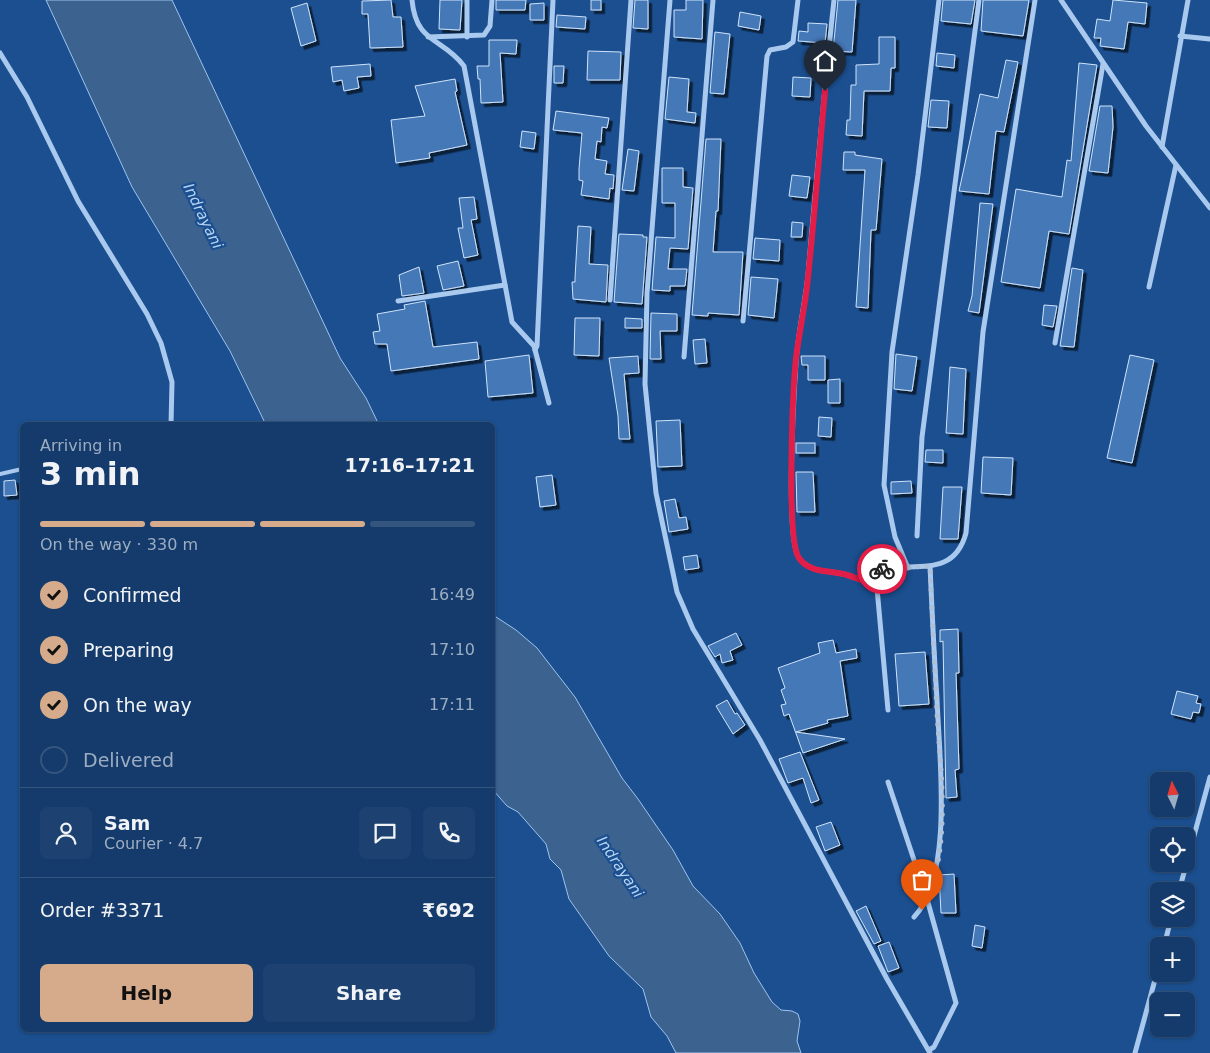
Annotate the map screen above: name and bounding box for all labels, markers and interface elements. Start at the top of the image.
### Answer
pin [804,40,846,91]
icon: home [811,47,839,75]
water label: Indrayani [179,180,227,252]
text: Arriving in [40,436,122,455]
text: 17:16–17:21 [345,454,475,476]
text: 3 min [40,455,141,493]
text: On the way · 330 m [40,535,198,554]
courier [857,544,907,594]
icon: bike [868,555,896,583]
icon: check [40,581,68,609]
text: Confirmed [83,584,182,606]
text: 16:49 [429,585,475,604]
icon: check [40,636,68,664]
text: Preparing [83,639,174,661]
text: 17:10 [429,640,475,659]
icon: check [40,691,68,719]
text: On the way [83,694,192,716]
text: 17:11 [429,695,475,714]
text: Delivered [83,749,174,771]
north arrow [1150,772,1195,818]
map controls [1150,772,1195,1037]
button: person [40,807,92,859]
button: chat [359,807,411,859]
button: phone [423,807,475,859]
text: Sam [104,812,150,834]
button: locate [1150,827,1195,872]
water label: Indrayani [593,833,648,902]
text: Courier · 4.7 [104,834,203,853]
pin [901,859,943,910]
icon: bag [908,866,936,894]
button: layers [1150,882,1195,927]
text: Order #3371 [40,899,164,921]
text: ₹692 [422,899,475,921]
button: + [1150,937,1195,982]
button: Help [40,964,253,1022]
button: Share [263,964,475,1022]
button: − [1150,992,1195,1037]

